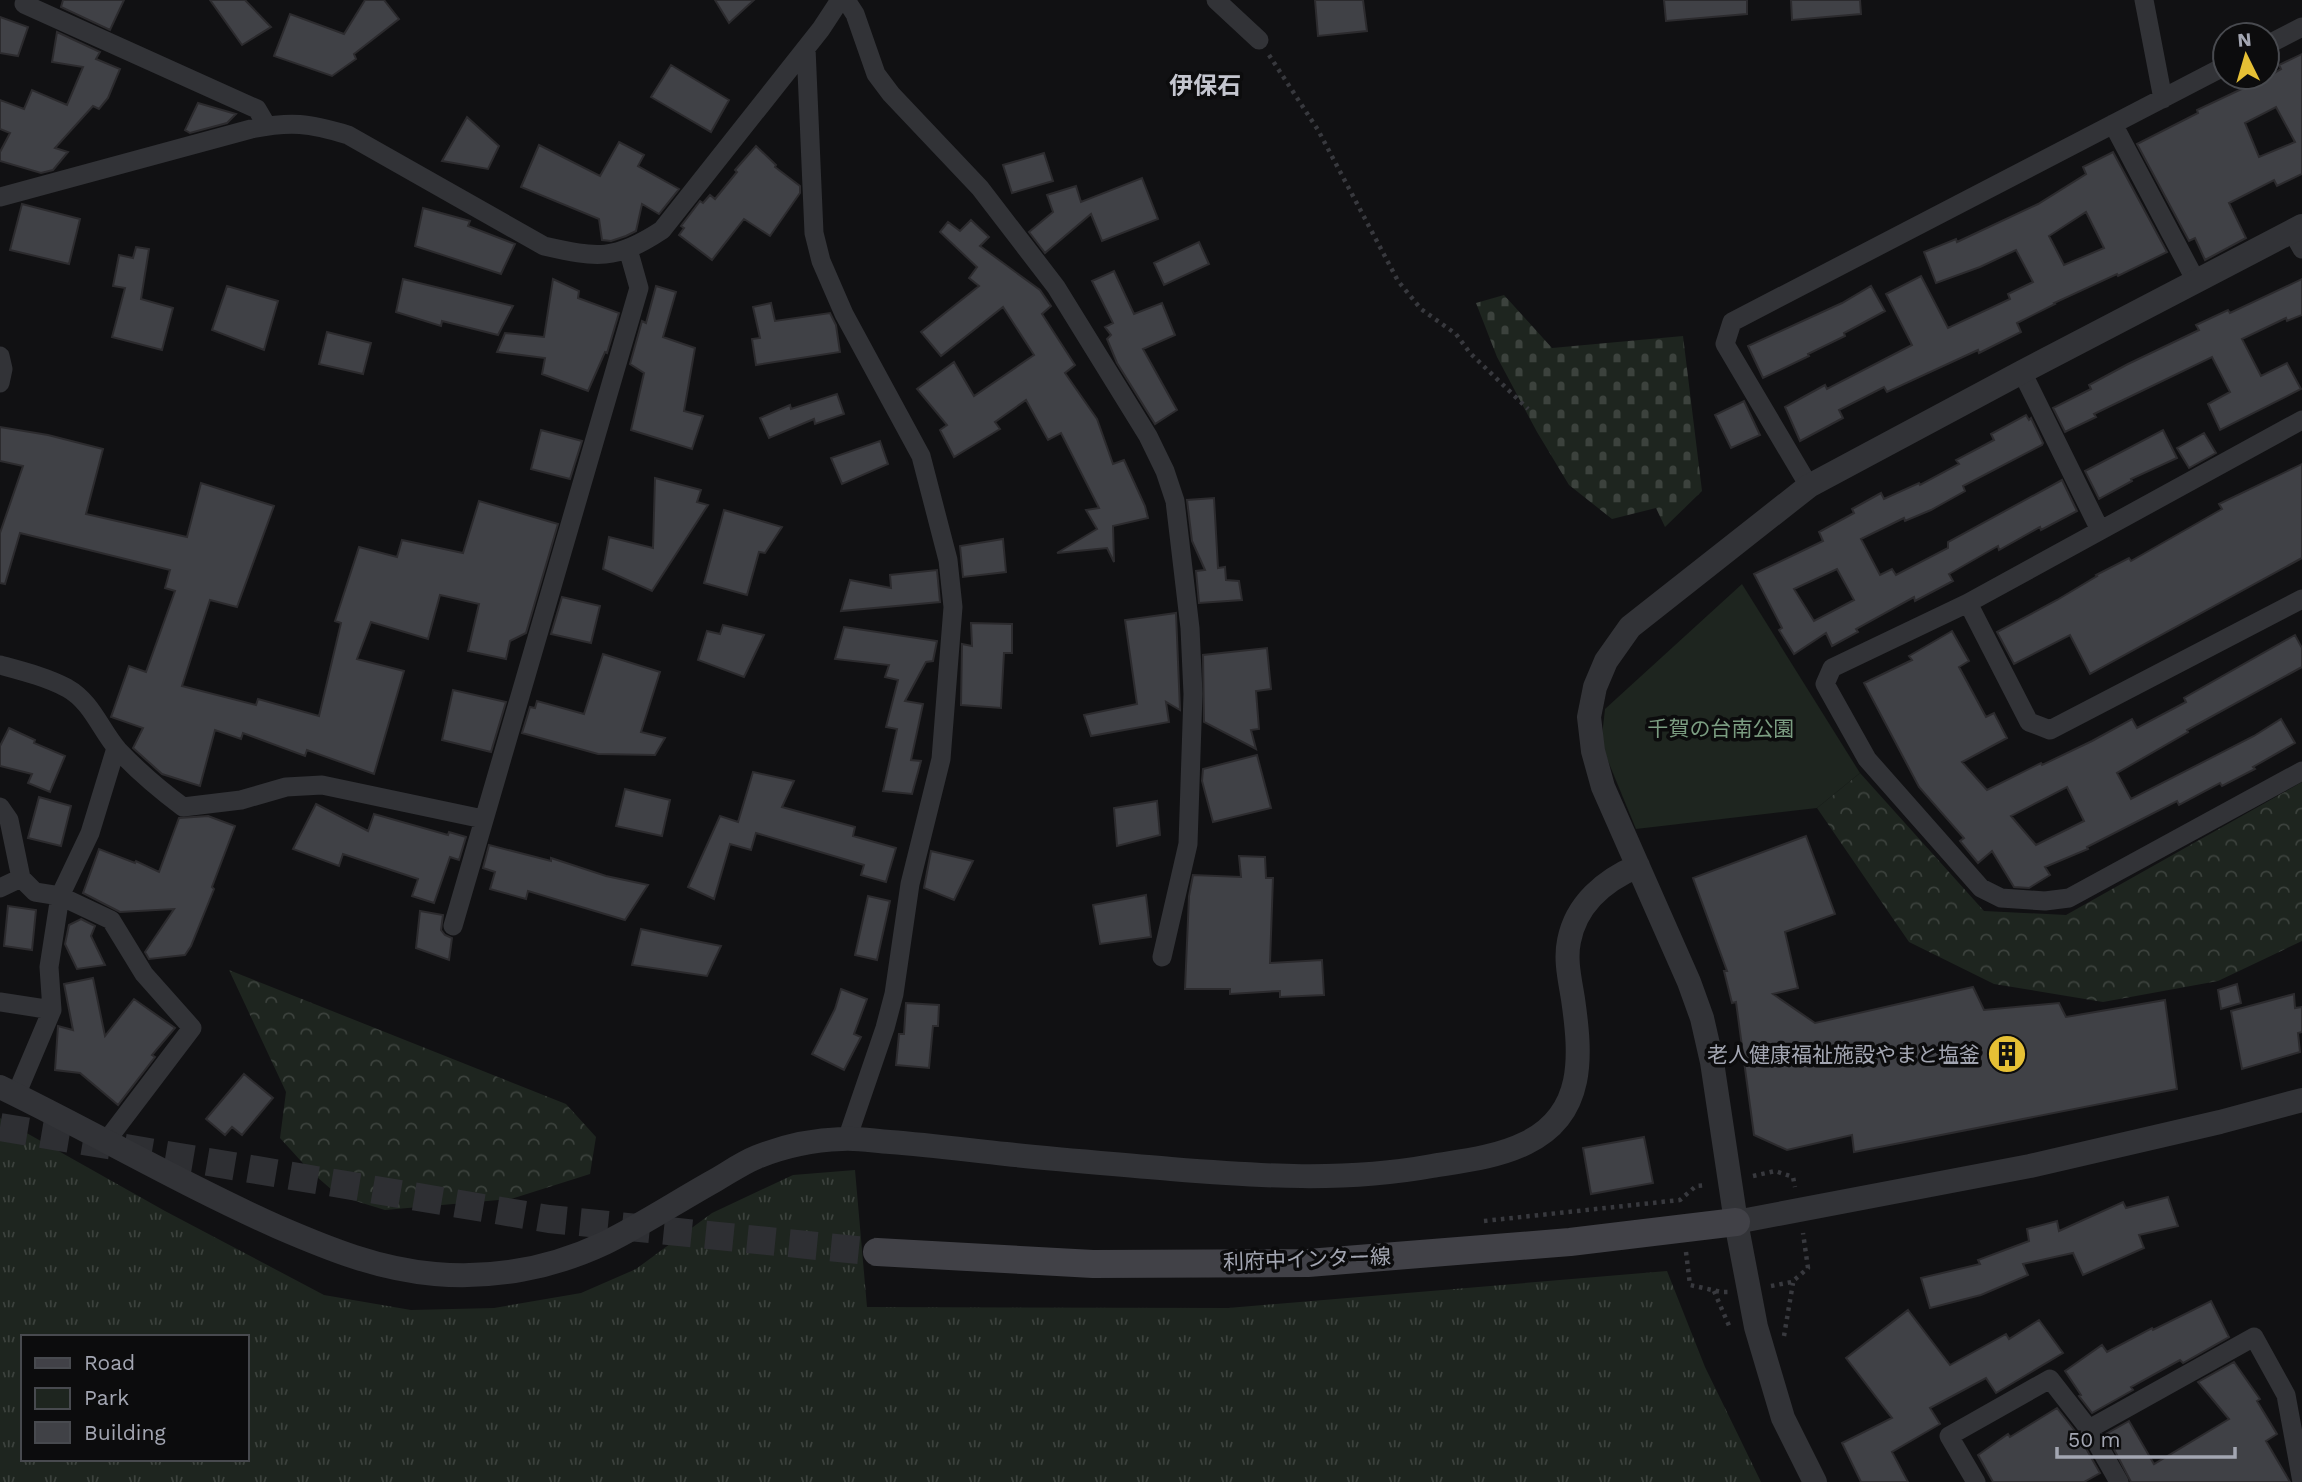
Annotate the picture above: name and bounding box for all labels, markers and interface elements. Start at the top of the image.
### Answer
north arrow [2211,21,2281,91]
text: N [2237,27,2253,52]
district label: 伊保石 [1169,72,1241,100]
park label: 千賀の台南公園 [1648,716,1795,741]
building icon: 老人健康福祉施設やまと塩釜 [1986,1033,2028,1075]
place label: 老人健康福祉施設やまと塩釜 [1707,1042,1980,1067]
street label: 利府中インター線 [1223,1244,1391,1274]
legend [21,1335,248,1461]
text: Road [84,1350,135,1375]
text: Park [84,1385,129,1410]
scale bar [2057,1416,2236,1460]
text: Building [84,1420,166,1445]
text: 50 m [2068,1427,2120,1452]

